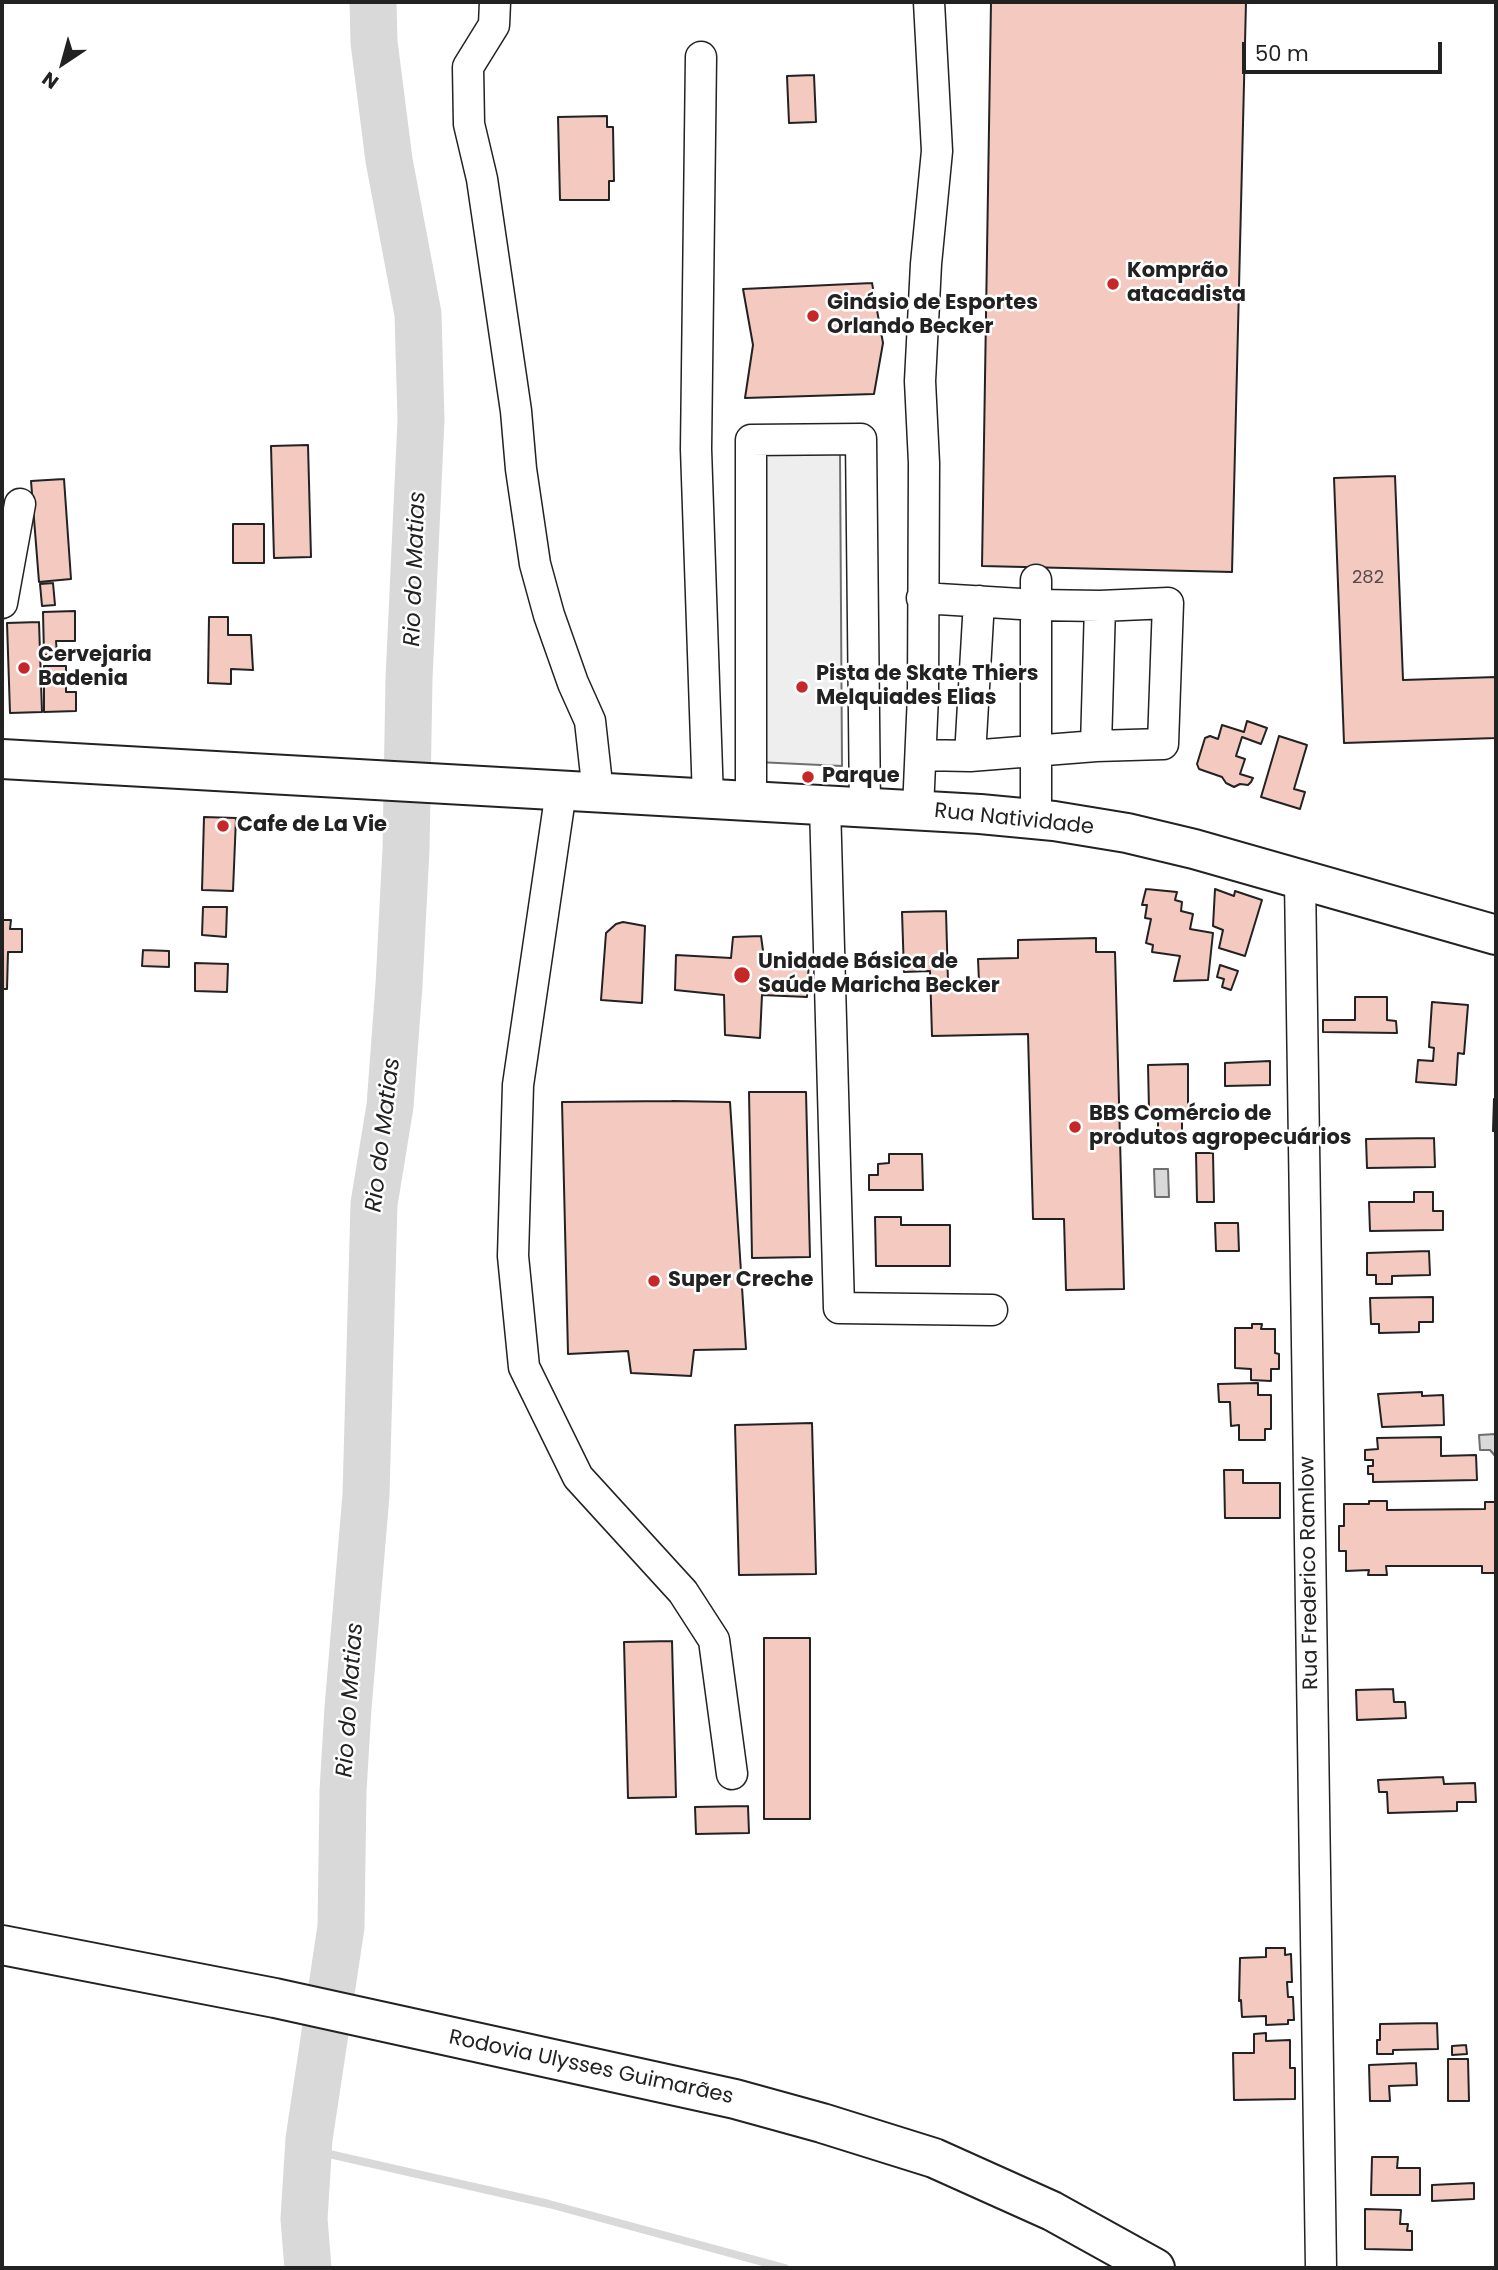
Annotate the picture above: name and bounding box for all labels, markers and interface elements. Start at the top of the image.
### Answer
north arrow [28,28,98,98]
scale bar [1246,28,1446,72]
text: 50 m [1255,39,1309,68]
text: N [37,65,64,96]
place label: Komprão atacadista [1127,259,1246,309]
marker: Komprão atacadista [1105,276,1121,292]
place label: Ginásio de Esportes Orlando Becker [827,291,1038,341]
marker: Ginásio de Esportes Orlando Becker [805,308,821,324]
water label: Rio do Matias [399,491,433,647]
house number: 282 [1352,567,1384,589]
place label: Cervejaria Badenia [38,643,152,693]
marker: Cervejaria Badenia [16,660,32,676]
place label: Pista de Skate Thiers Melquiades Elias [816,662,1038,712]
marker: Pista de Skate Thiers Melquiades Elias [794,679,810,695]
place label: Parque [822,764,900,790]
marker: Parque [800,769,816,785]
street label: Rua Natividade [933,799,1095,841]
place label: Cafe de La Vie [237,813,387,839]
marker: Cafe de La Vie [215,818,231,834]
place label: Unidade Básica de Saúde Maricha Becker [758,950,1000,1000]
marker: Unidade Básica de Saúde Maricha Becker [732,965,752,985]
water label: Rio do Matias [361,1056,407,1214]
place label: BBS Comércio de produtos agropecuários [1089,1102,1352,1152]
marker: BBS Comércio de produtos agropecuários [1067,1119,1083,1135]
place label: Super Creche [668,1268,813,1294]
marker: Super Creche [646,1273,662,1289]
street label: Rua Frederico Ramlow [1295,1456,1325,1690]
water label: Rio do Matias [332,1622,370,1778]
street label: Rodovia Ulysses Guimarães [447,2026,735,2110]

